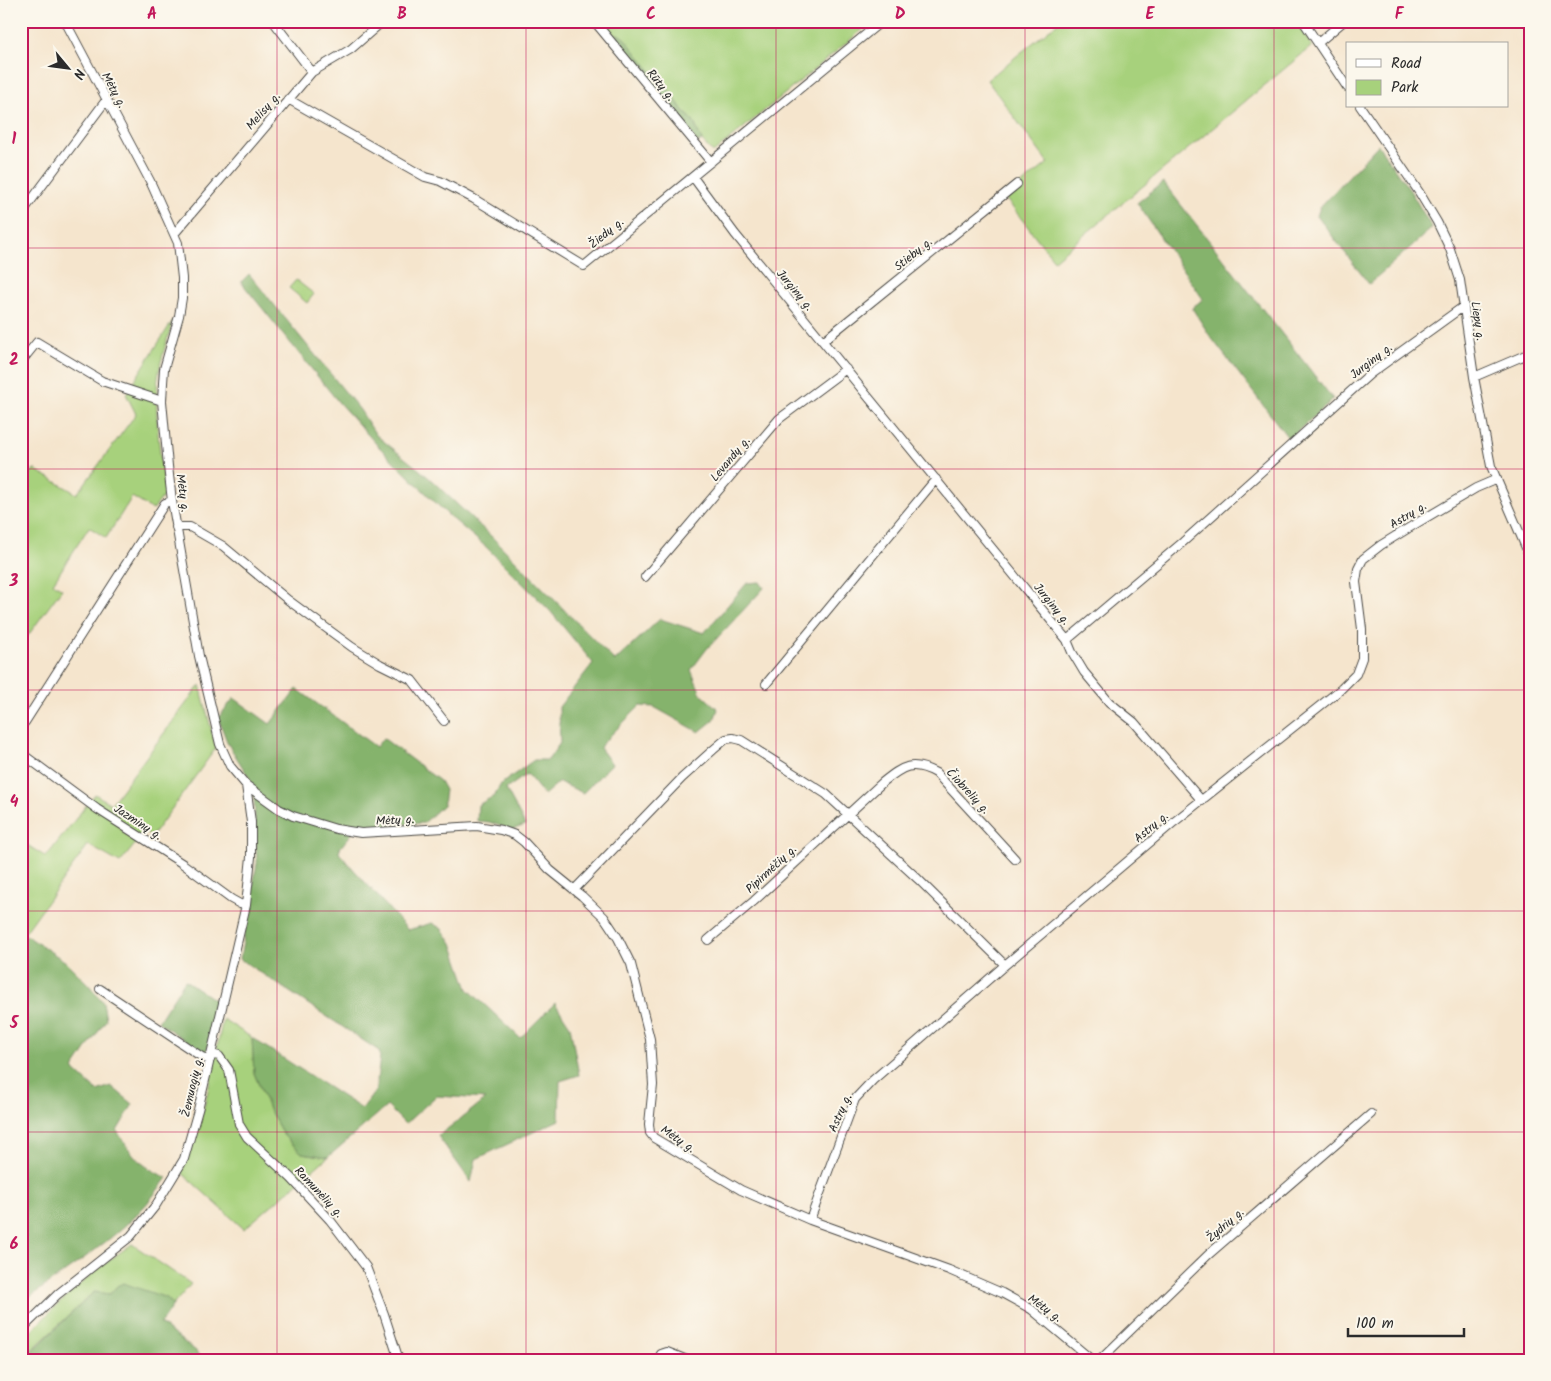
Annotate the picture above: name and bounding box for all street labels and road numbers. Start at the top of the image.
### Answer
street label: Rūtų g. [642,65,680,106]
street label: Mėtų g. [96,69,131,112]
street label: Melisų g. [241,88,285,135]
street label: Žiedų g. [584,213,628,254]
street label: Stiebų g. [890,233,937,276]
street label: Jurginų g. [771,265,818,315]
street label: Liepų g. [1465,300,1490,342]
street label: Jurginų g. [1346,339,1397,384]
street label: Levandų g. [706,432,755,486]
street label: Mėtų g. [170,473,195,514]
street label: Astrų g. [1386,497,1430,534]
street label: Jurginų g. [1029,579,1075,630]
street label: Čiobrelių g. [941,764,994,819]
street label: Jazminų g. [110,800,166,845]
street label: Astrų g. [1130,807,1173,848]
street label: Mėtų g. [375,810,415,831]
street label: Pipirmėčių g. [741,840,801,898]
street label: Žemuogių g. [176,1055,209,1119]
street label: Astrų g. [824,1091,857,1135]
street label: Mėtų g. [656,1121,699,1158]
street label: Ramunėlių g. [290,1162,348,1223]
street label: Žydrių g. [1202,1203,1249,1247]
street label: Mėtų g. [1024,1289,1066,1327]

